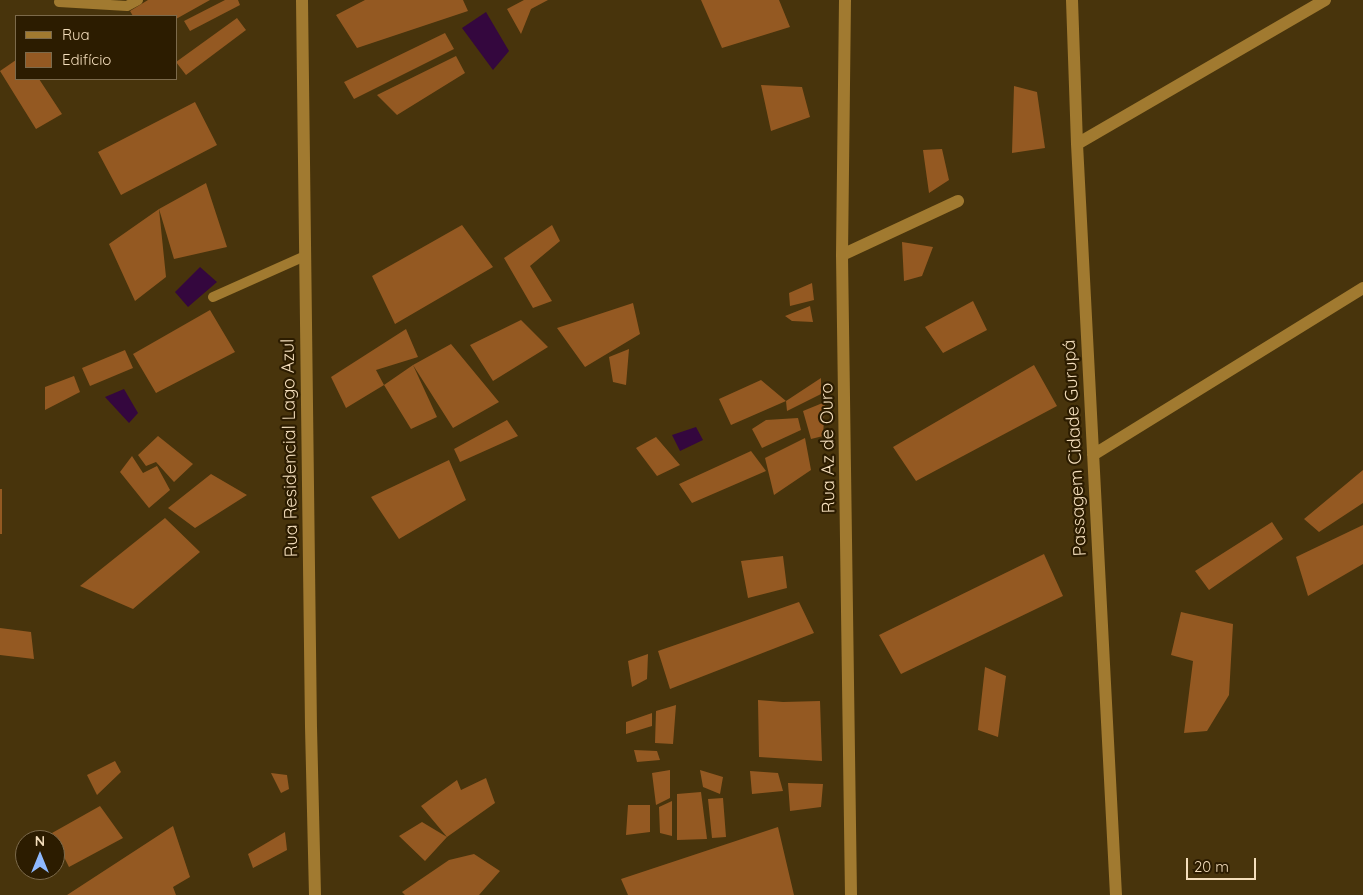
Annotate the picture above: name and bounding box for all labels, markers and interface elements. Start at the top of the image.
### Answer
legend [15,15,178,80]
text: Rua [62,25,90,44]
text: Edifício [62,50,111,69]
street label: Rua Residencial Lago Azul [277,338,303,558]
street label: Passagem Cidade Gurupá [1059,339,1091,557]
street label: Rua Az de Ouro [816,383,840,513]
north arrow [15,830,65,880]
text: N [35,832,45,850]
scale bar [1188,848,1258,880]
text: 20 m [1194,857,1229,876]

